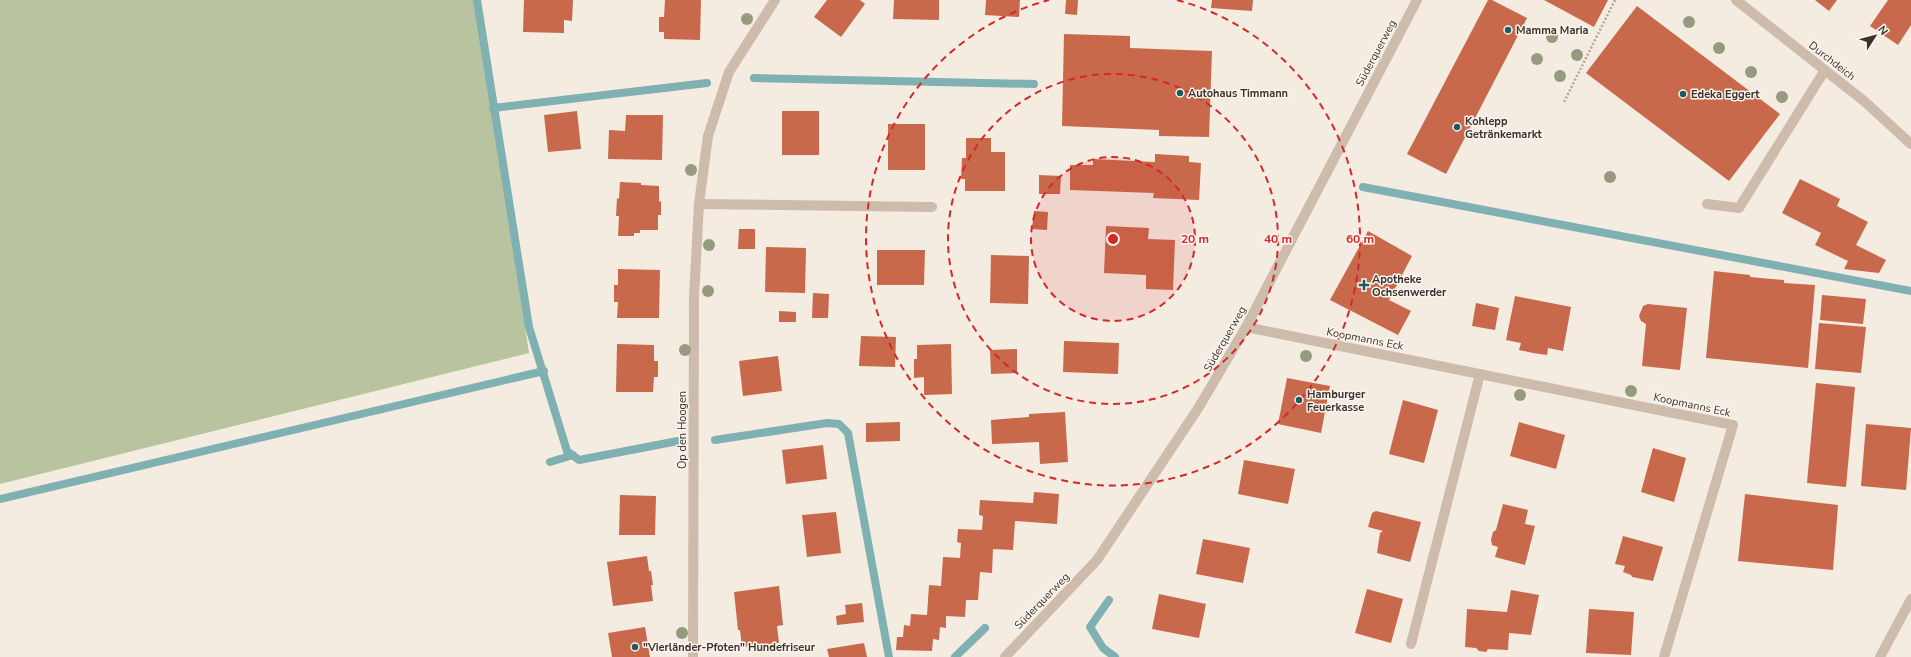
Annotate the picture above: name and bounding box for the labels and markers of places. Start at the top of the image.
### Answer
place label: Mamma Maria [1516,23,1589,38]
marker: Mamma Maria [1503,25,1513,35]
place label: Autohaus Timmann [1188,86,1288,101]
place label: Edeka Eggert [1691,87,1760,102]
marker: Autohaus Timmann [1175,88,1185,98]
marker: Edeka Eggert [1678,89,1688,99]
place label: Kohlepp Getränkemarkt [1465,114,1542,142]
marker: Kohlepp Getränkemarkt [1452,122,1462,132]
centre of rings [1106,232,1120,246]
place label: Apotheke Ochsenwerder [1372,272,1447,300]
marker: Apotheke Ochsenwerder [1359,280,1369,290]
place label: Hamburger Feuerkasse [1307,387,1366,415]
marker: Hamburger Feuerkasse [1294,395,1304,405]
place label: "Vierländer-Pfoten" Hundefriseur [643,640,816,655]
marker: "Vierländer-Pfoten" Hundefriseur [630,642,640,652]

